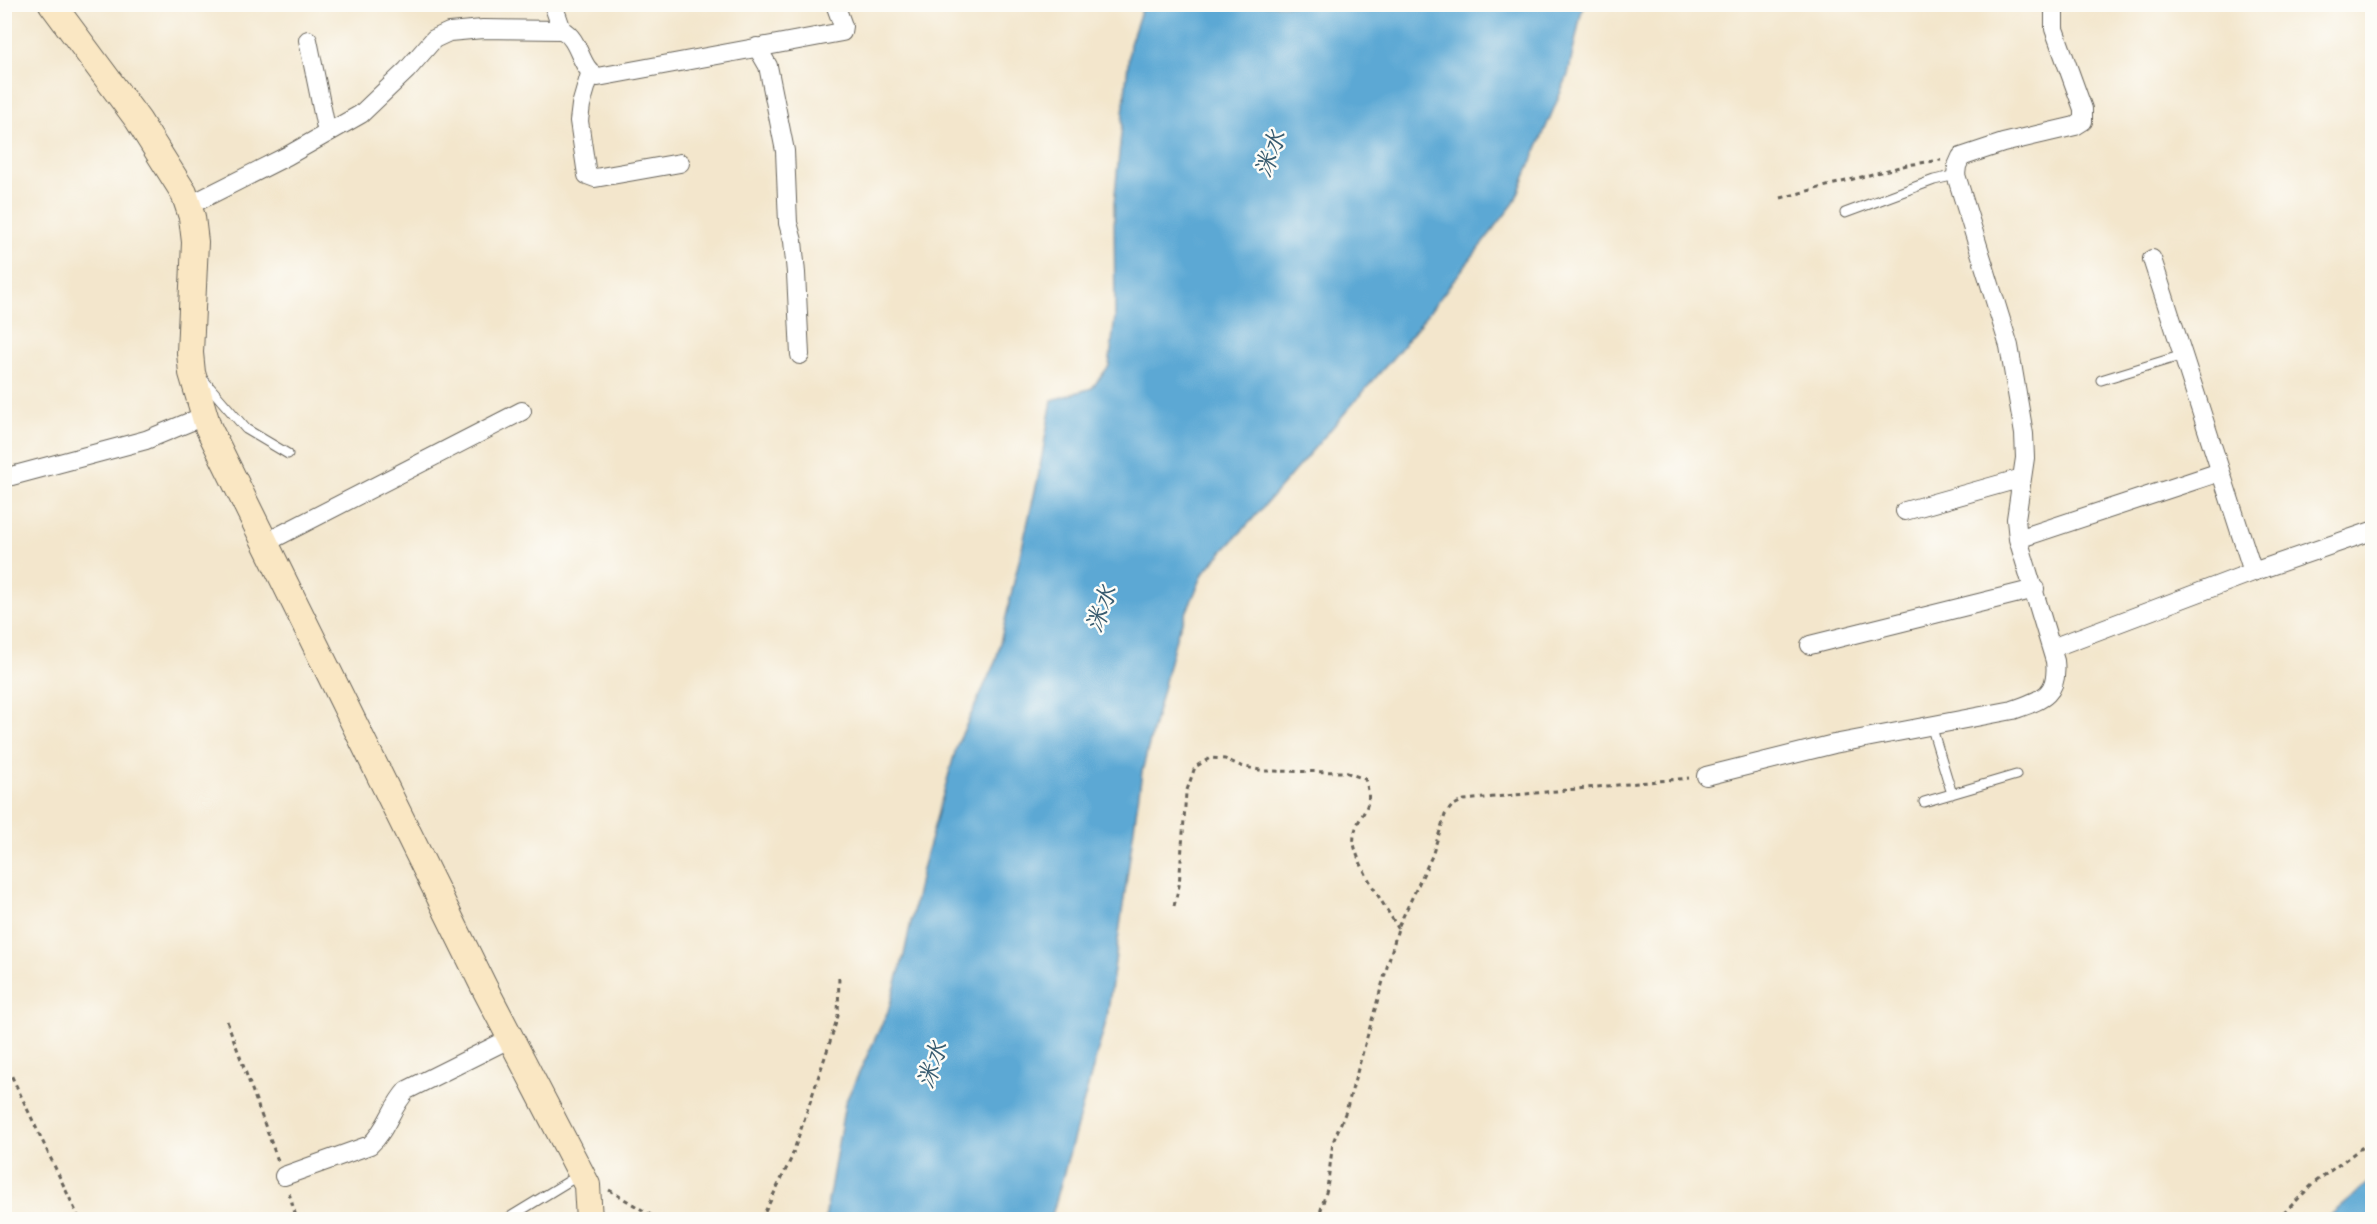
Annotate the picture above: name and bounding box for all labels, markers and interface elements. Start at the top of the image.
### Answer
water label: 洣水 [1249,126,1292,181]
water label: 洣水 [1080,581,1123,636]
water label: 洣水 [911,1037,953,1092]

